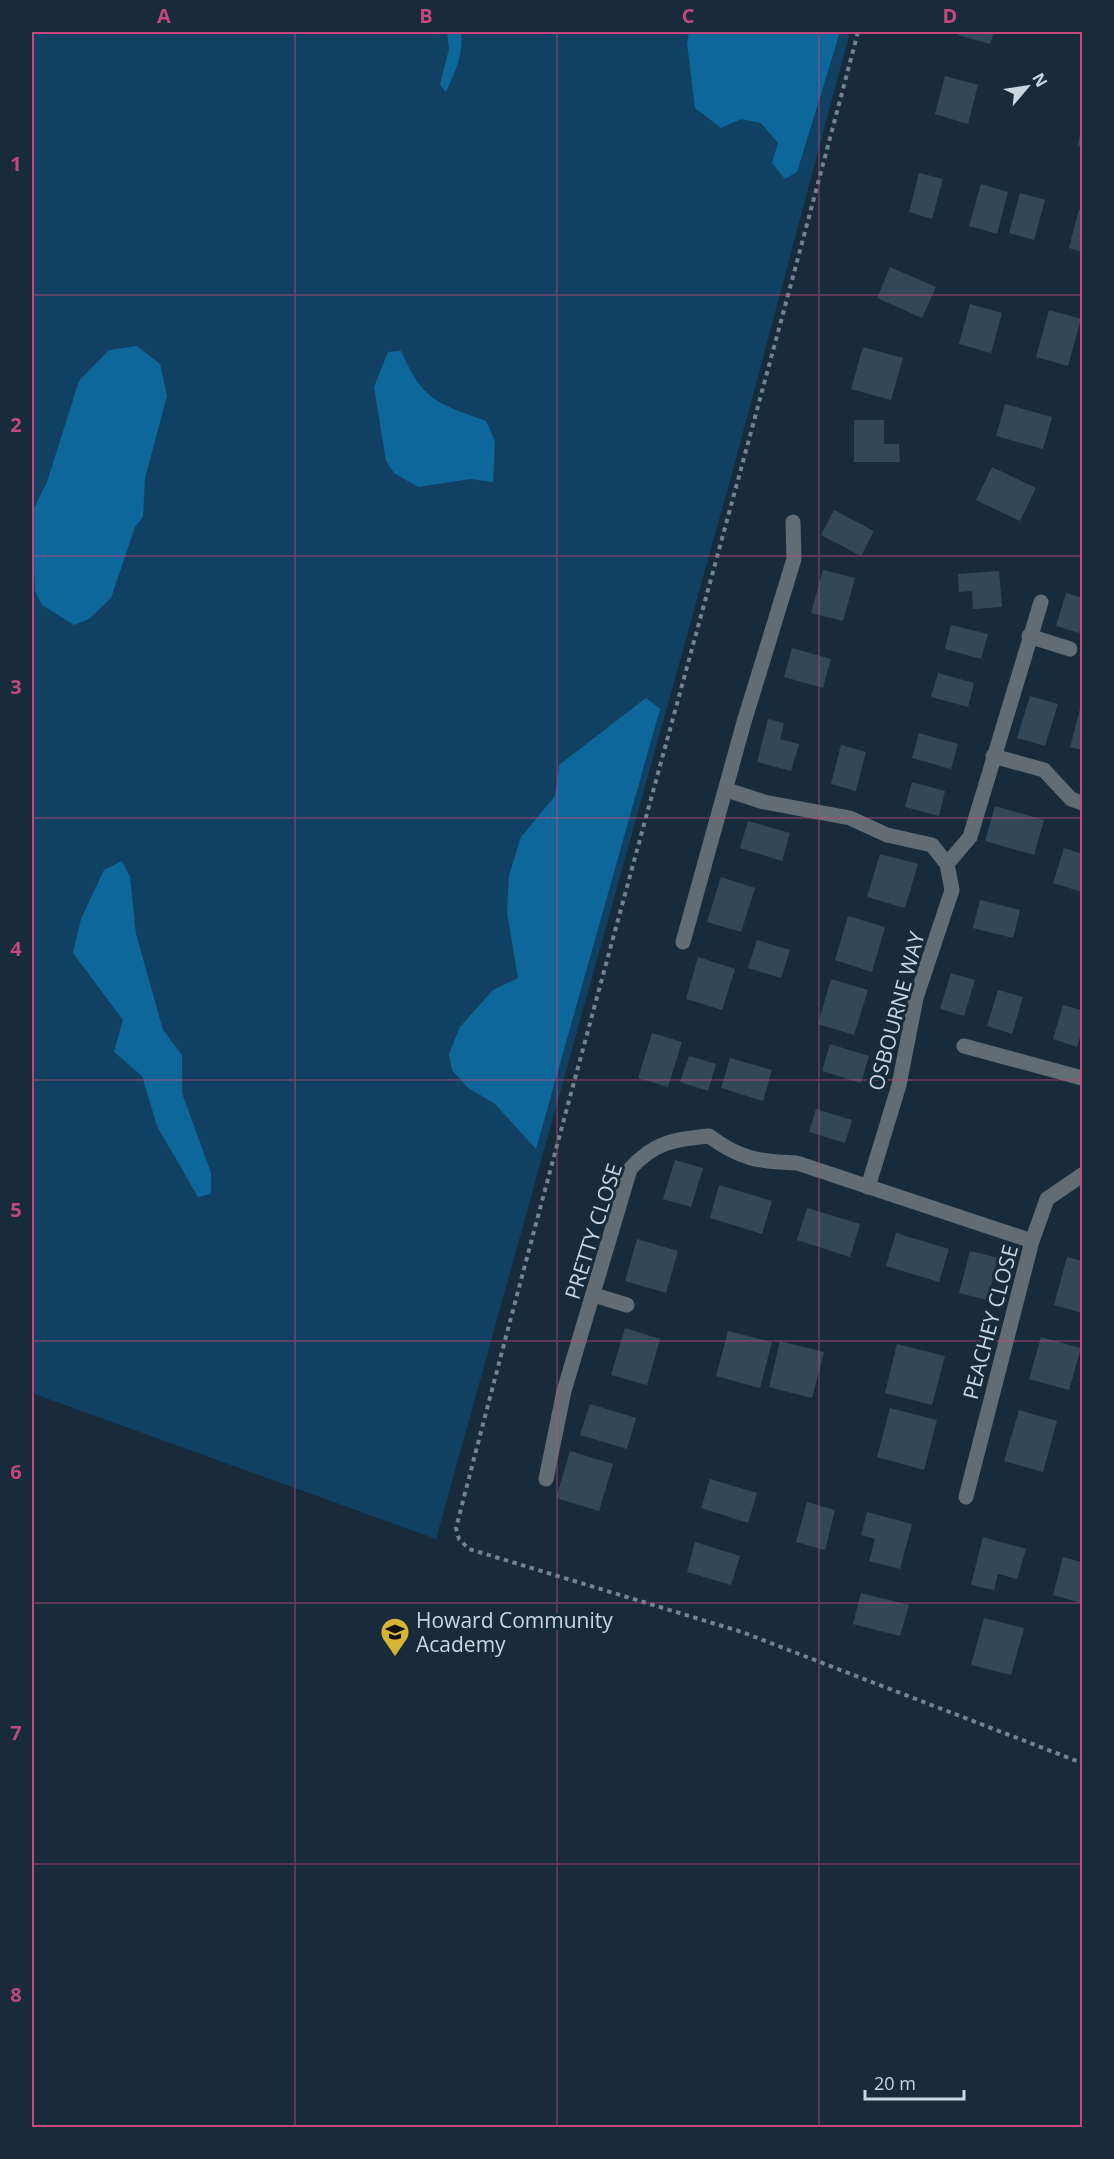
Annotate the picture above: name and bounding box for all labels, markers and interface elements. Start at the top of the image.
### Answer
text: A [157,2,171,29]
text: B [419,2,433,29]
text: C [682,2,695,29]
text: D [943,2,957,29]
north arrow [997,57,1057,117]
text: N [1027,69,1053,91]
text: 1 [10,150,22,177]
text: 2 [10,411,22,438]
text: 3 [10,673,22,700]
street label: OSBOURNE WAY [861,928,931,1094]
text: 4 [10,935,22,962]
street label: PRETTY CLOSE [558,1159,628,1303]
text: 5 [10,1196,22,1223]
street label: PEACHEY CLOSE [956,1242,1024,1402]
text: 6 [10,1458,22,1485]
place label: Howard Community Academy [416,1606,613,1658]
school or university icon: Howard Community Academy [379,1616,411,1658]
text: 7 [10,1719,22,1746]
text: 8 [10,1981,22,2008]
scale bar [865,2063,964,2101]
text: 20 m [874,2071,916,2095]

